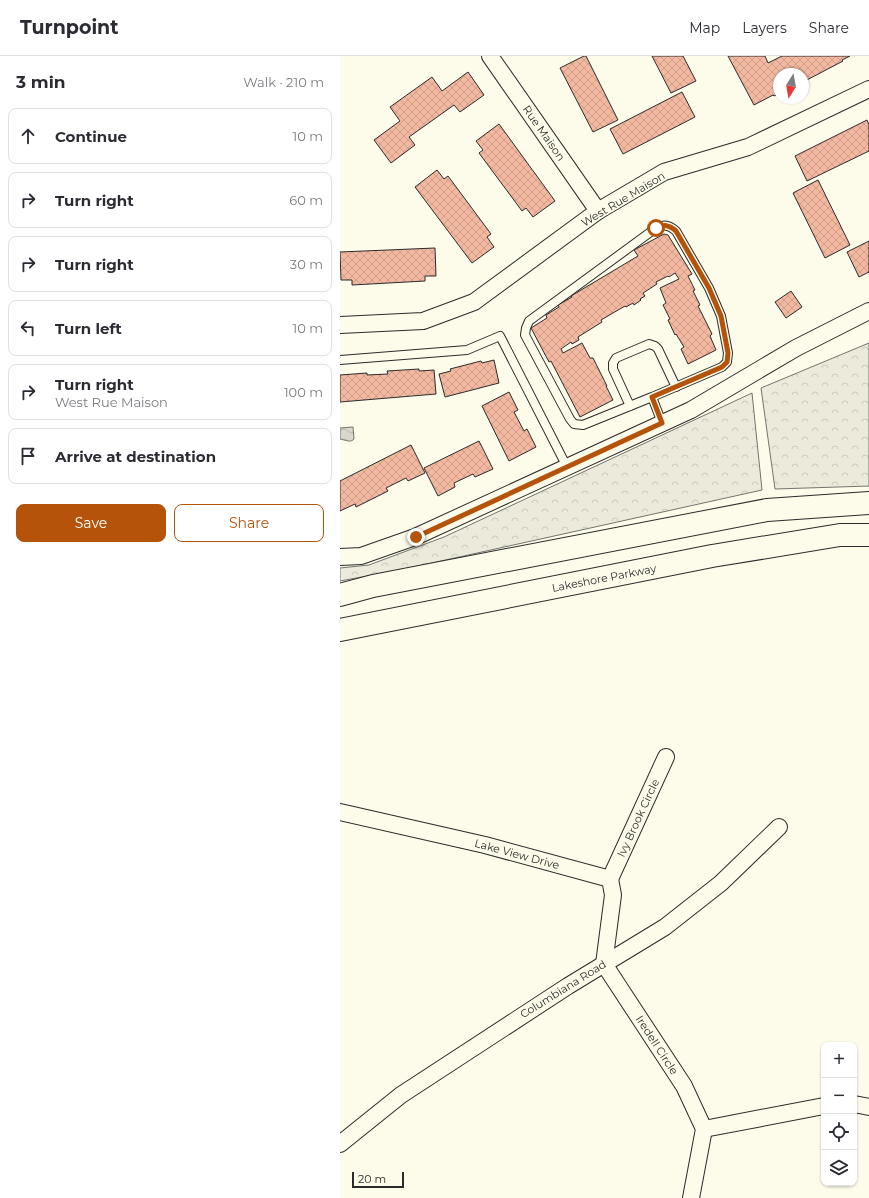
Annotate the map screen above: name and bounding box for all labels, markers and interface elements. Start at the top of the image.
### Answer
text: Turnpoint [20,16,119,39]
text: Map [689,19,720,37]
text: Layers [742,19,787,37]
text: Share [809,19,849,37]
north arrow [773,68,809,104]
text: 3 min [16,72,66,92]
text: Walk · 210 m [243,74,324,90]
street label: Rue Maison [520,103,568,163]
icon: ahead [17,125,39,147]
text: Continue [55,127,127,146]
text: 10 m [293,128,323,144]
street label: West Rue Maison [578,168,668,230]
icon: right [17,189,39,211]
text: Turn right [55,191,134,210]
text: 60 m [289,192,323,208]
route start [647,219,665,237]
icon: right [17,253,39,275]
text: Turn right [55,255,134,274]
text: 30 m [290,256,323,272]
icon: left [17,317,39,339]
text: Turn left [55,319,122,338]
text: 10 m [293,320,323,336]
text: Turn right [55,375,134,394]
icon: right [17,381,39,403]
text: 100 m [284,384,323,400]
text: West Rue Maison [55,394,168,410]
icon: arrive [17,445,39,467]
text: Arrive at destination [55,447,216,466]
button: Save [16,504,166,542]
button: Share [174,504,324,542]
route end [407,528,425,546]
street label: Lakeshore Parkway [551,561,657,595]
street label: Ivy Brook Circle [614,776,662,859]
street label: Lake View Drive [473,836,561,872]
street label: Columbiana Road [517,957,609,1021]
street label: Iredell Circle [633,1013,682,1078]
map controls [821,1042,857,1186]
button: + [821,1042,857,1078]
button: − [821,1078,857,1114]
button: locate [821,1114,857,1150]
button: layers [821,1150,857,1186]
scale bar [352,1170,404,1189]
text: 20 m [358,1172,386,1186]

